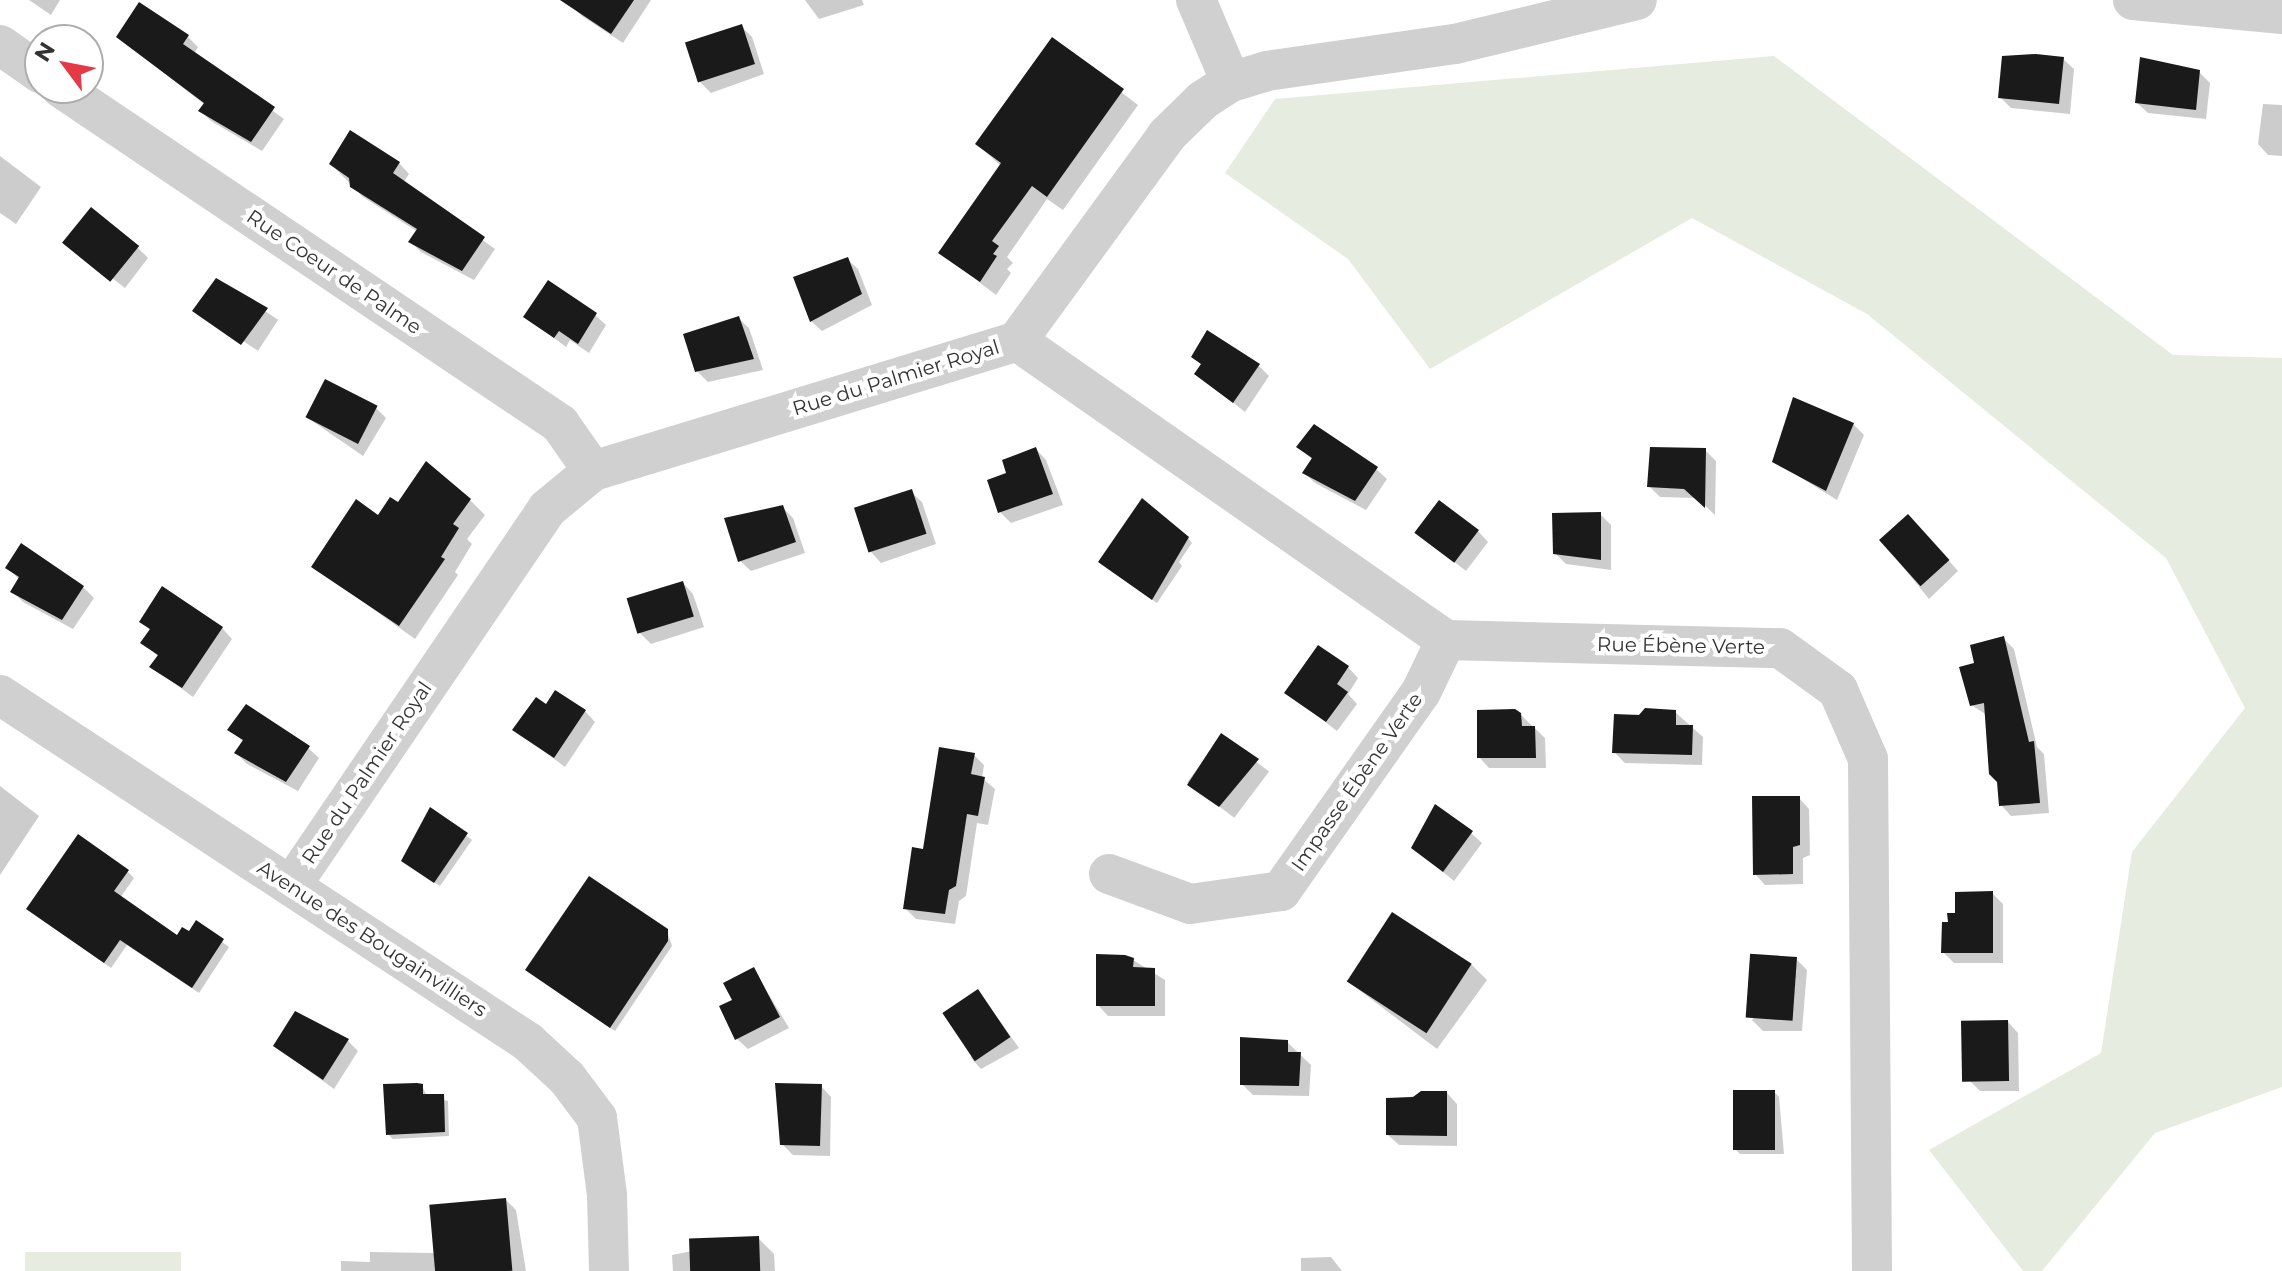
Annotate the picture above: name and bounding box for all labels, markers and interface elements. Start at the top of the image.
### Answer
north arrow [24,24,104,104]
text: N [29,37,61,67]
street label: Rue Coeur de Palme [242,205,426,339]
street label: Rue du Palmier Royal [790,335,1002,421]
street label: Rue Ébène Verte [1597,633,1765,659]
street label: Rue du Palmier Royal [297,677,437,869]
street label: Impasse Ébène Verte [1286,688,1428,876]
street label: Avenue des Bougainvilliers [253,856,491,1022]

